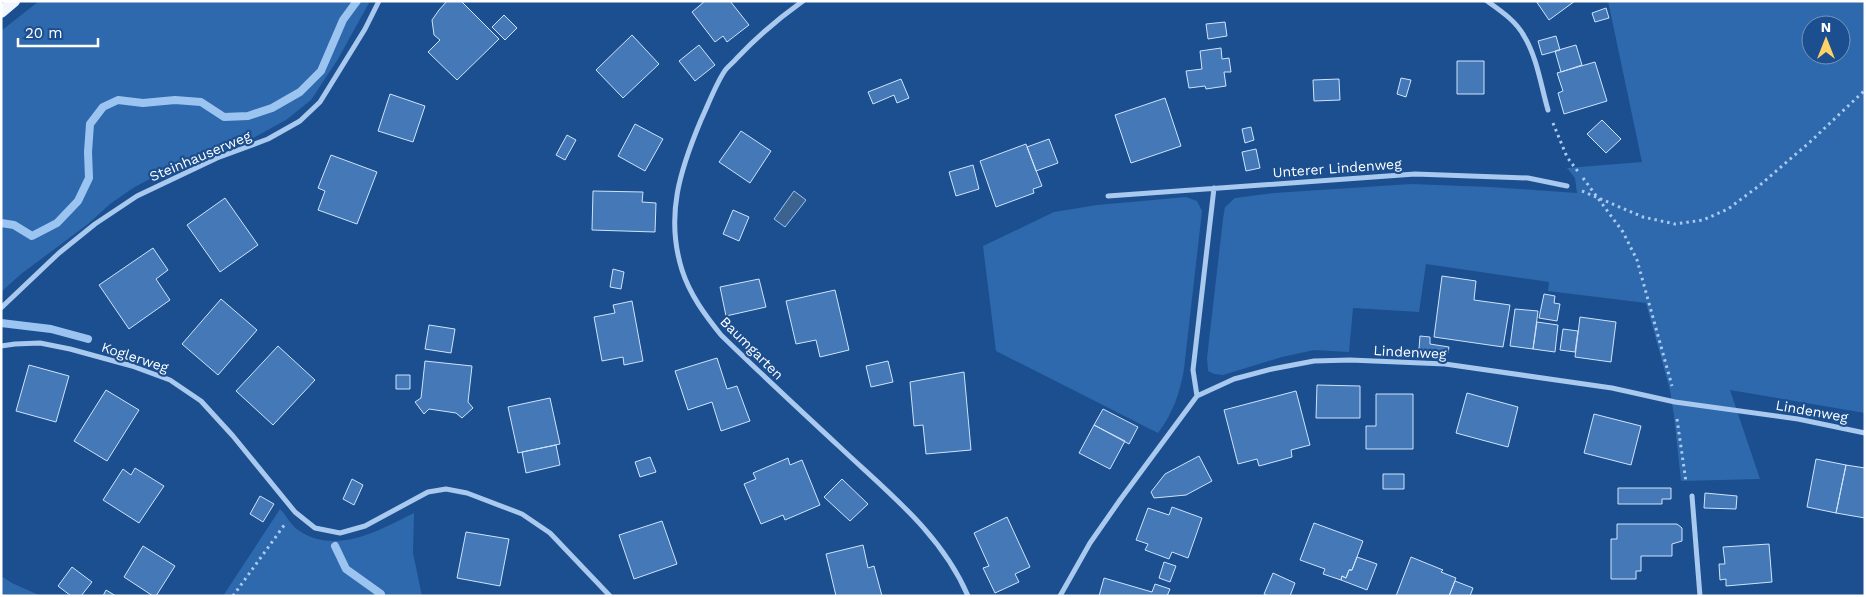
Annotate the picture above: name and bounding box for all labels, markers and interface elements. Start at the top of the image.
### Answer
scale bar [18,15,98,47]
north arrow [1801,15,1851,65]
text: N [1821,19,1831,35]
text: 20 m [25,24,63,42]
street label: Steinhauserweg [147,127,254,185]
street label: Unterer Lindenweg [1272,155,1403,180]
street label: Baumgarten [717,313,787,383]
street label: Koglerweg [99,339,171,376]
street label: Lindenweg [1373,342,1448,362]
street label: Lindenweg [1775,397,1850,425]

